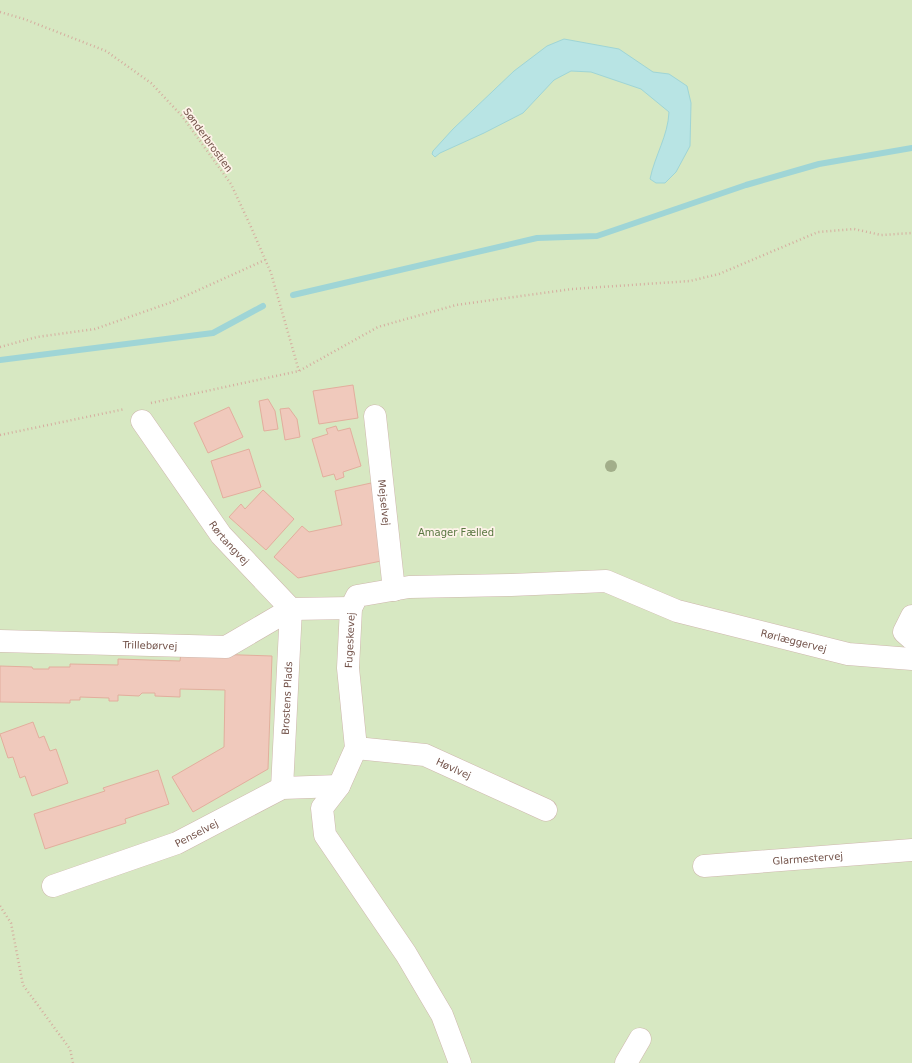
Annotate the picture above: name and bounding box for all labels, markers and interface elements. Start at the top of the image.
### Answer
street label: Sønderbrostien [181,106,235,174]
street label: Mejselvej [376,479,392,526]
street label: Rørtangvej [207,519,252,567]
park label: Amager Fælled [418,527,494,538]
street label: Fugeskevej [343,612,356,668]
street label: Rørlæggervej [760,627,828,654]
street label: Trillebørvej [121,639,177,651]
street label: Brostens Plads [279,661,294,735]
street label: Høvlvej [435,755,473,781]
street label: Penselvej [173,817,220,849]
street label: Glarmestervej [772,850,843,866]

